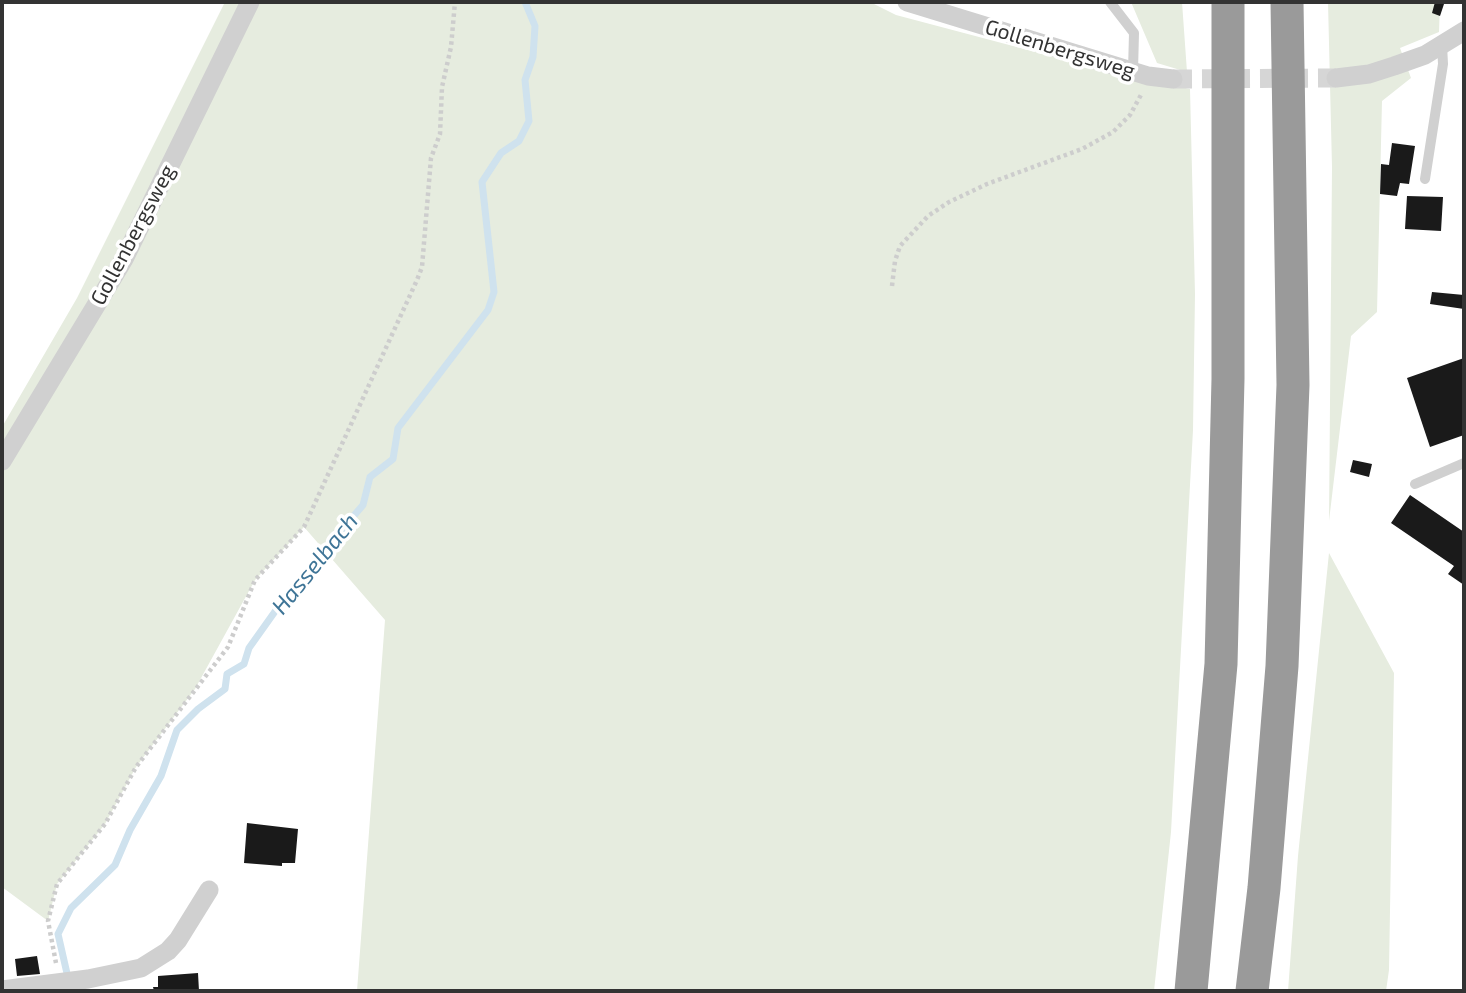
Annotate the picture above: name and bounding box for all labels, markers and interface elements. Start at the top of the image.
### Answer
street label: Gollenbergsweg [982,14,1138,84]
street label: Gollenbergsweg [85,161,181,309]
water label: Hasselbach [266,508,364,620]

